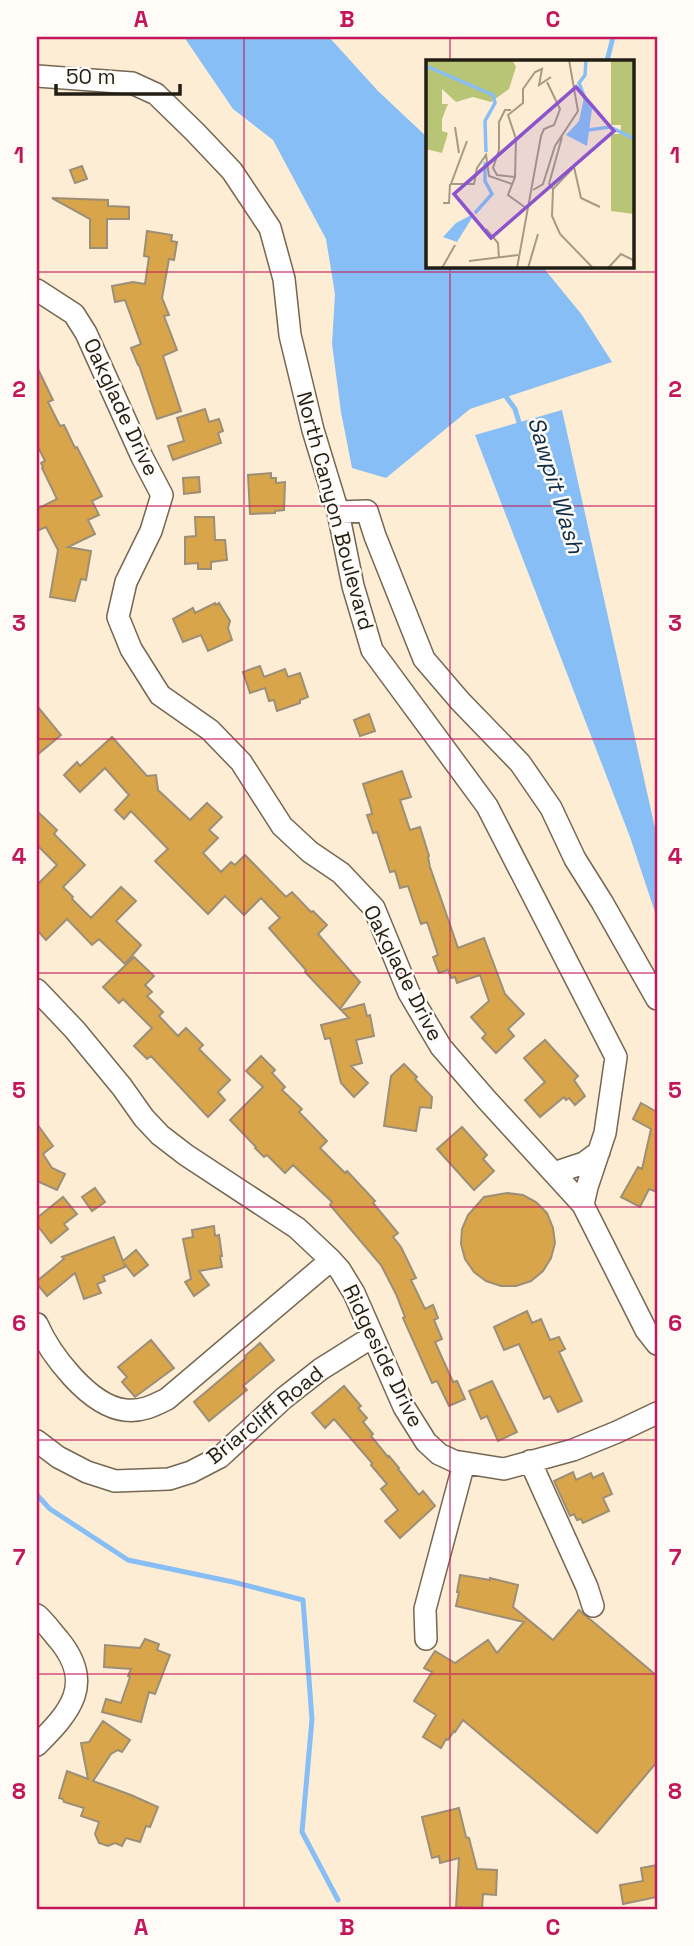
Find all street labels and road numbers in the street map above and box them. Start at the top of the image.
street label: Oakglade Drive [78,334,165,480]
street label: North Canyon Boulevard [291,389,380,633]
street label: Oakglade Drive [358,900,449,1045]
street label: Ridgeside Drive [337,1280,430,1432]
street label: Briarcliff Road [201,1359,329,1470]

